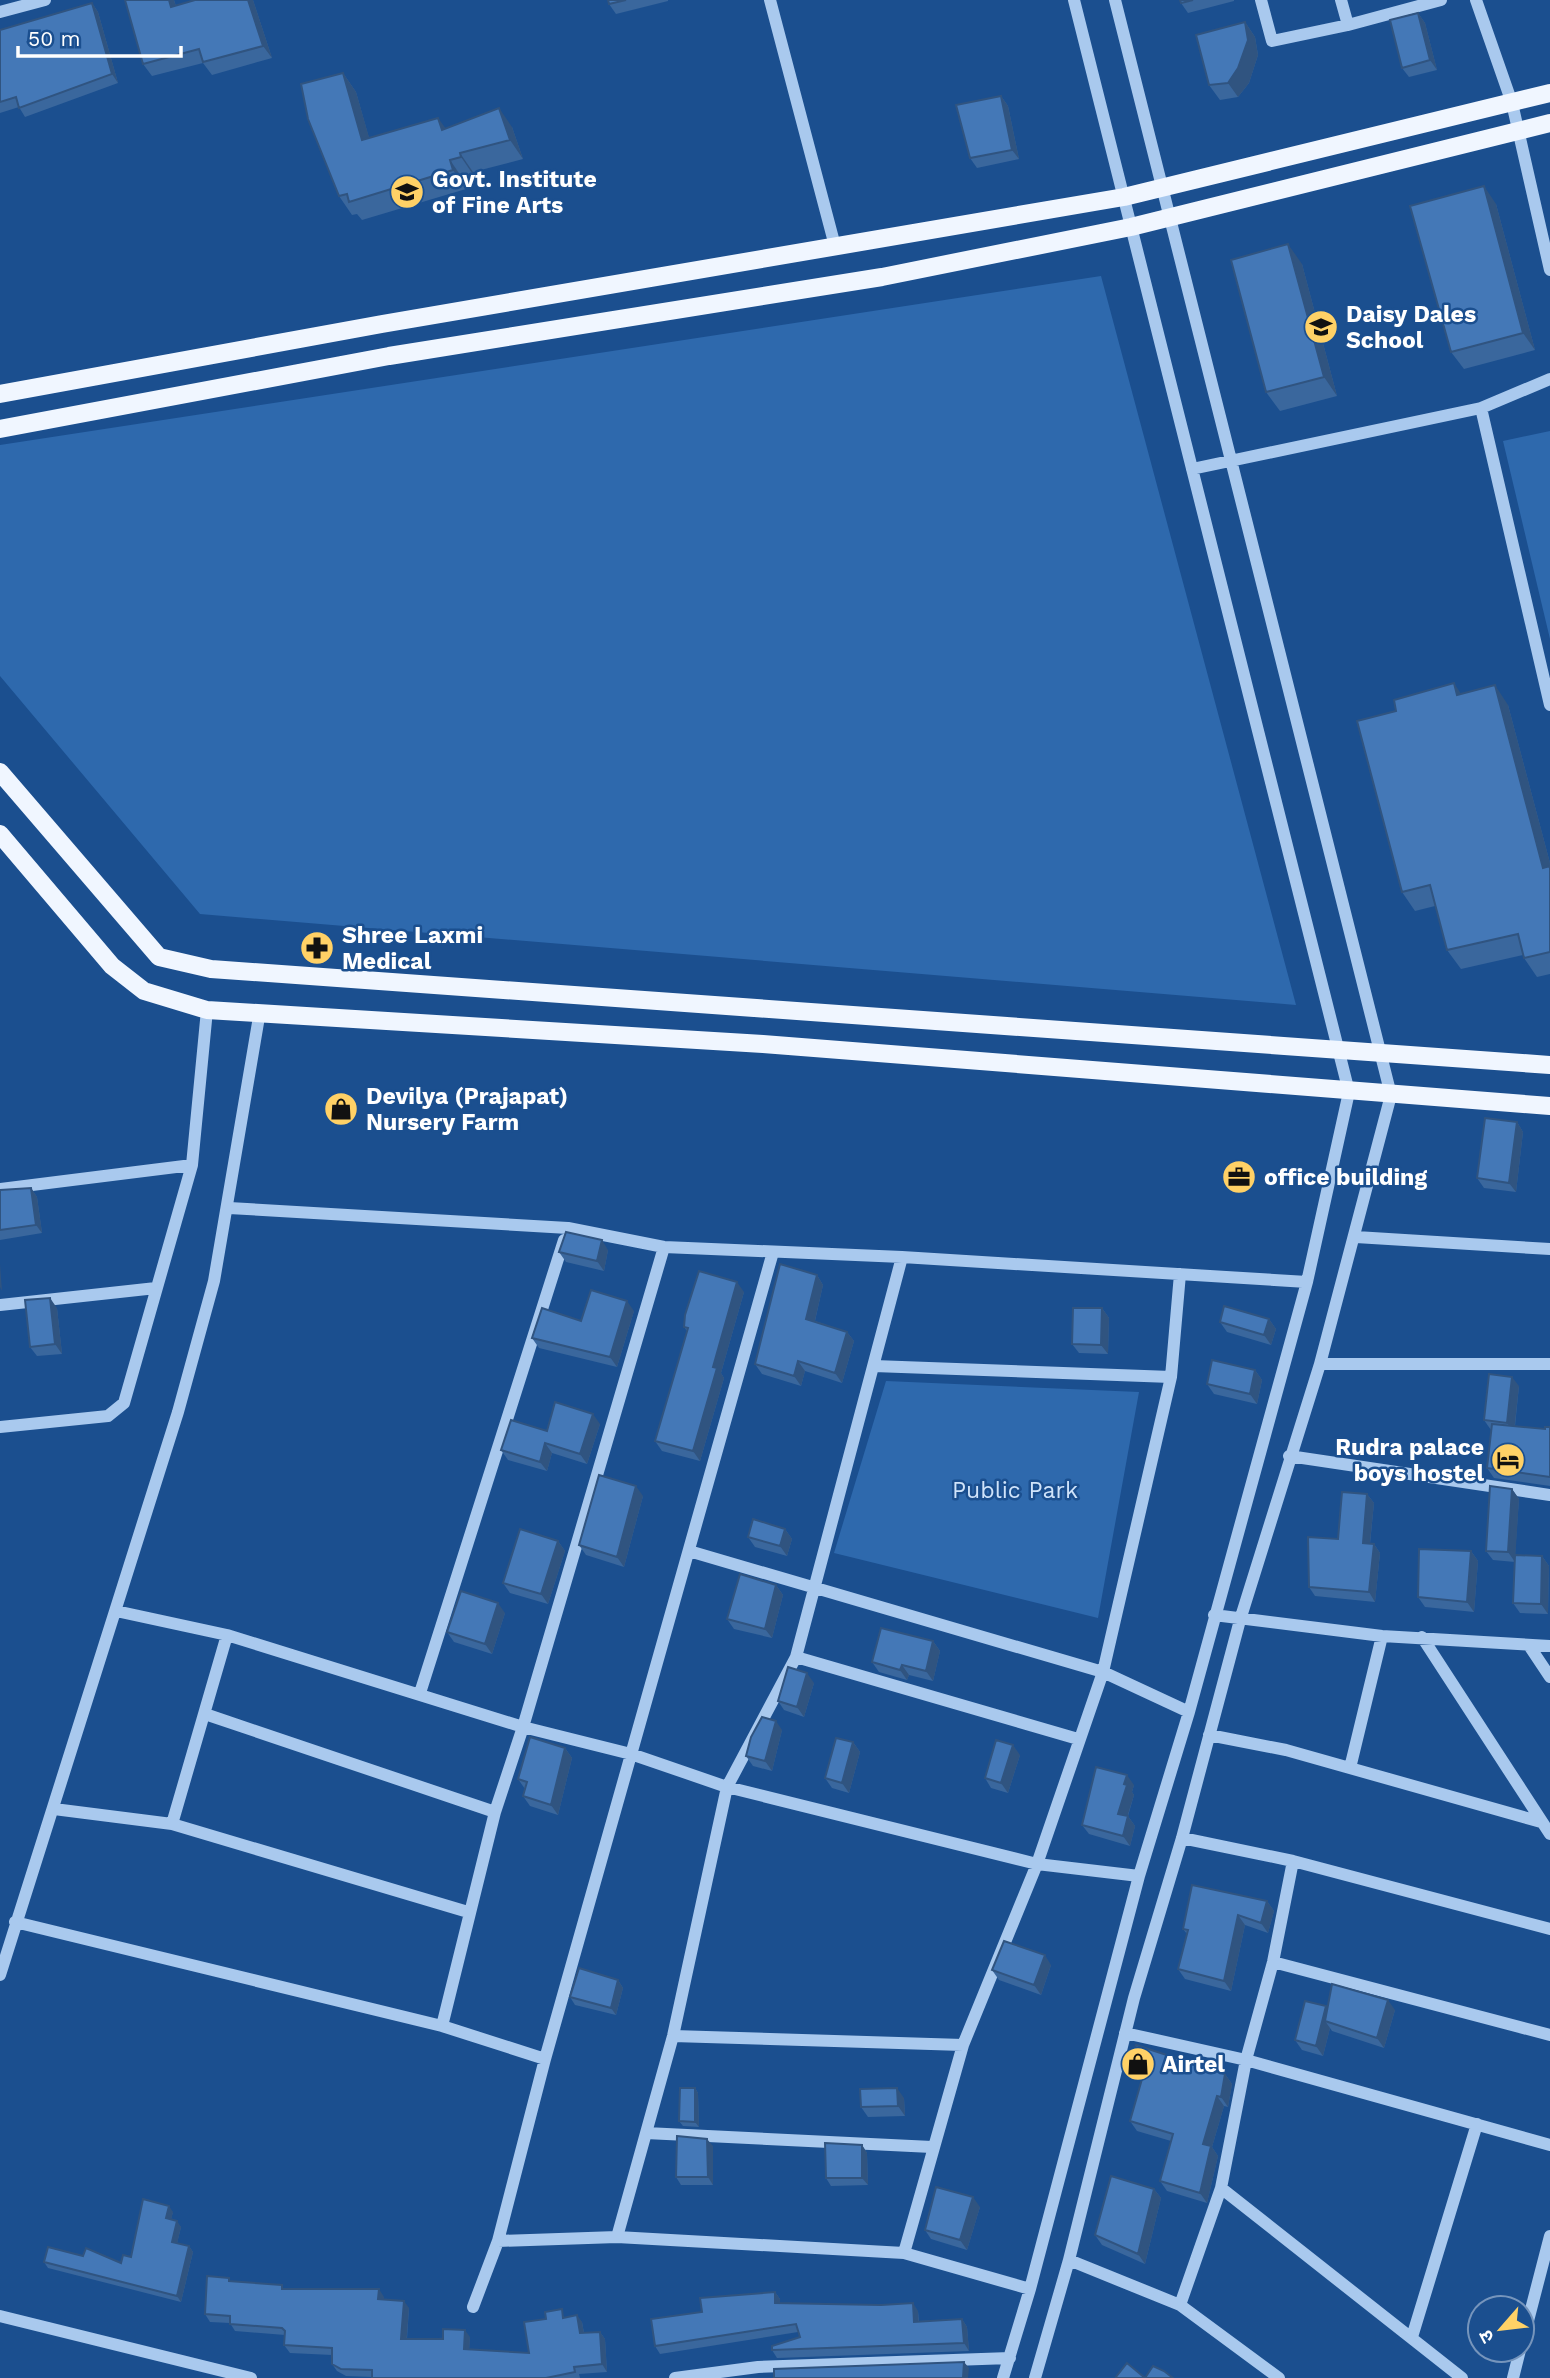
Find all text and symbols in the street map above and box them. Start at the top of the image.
scale bar [18,14,180,58]
text: 50 m [28,26,80,51]
place label: Govt. Institute of Fine Arts [432,166,597,219]
school or university icon: Govt. Institute of Fine Arts [388,173,426,211]
place label: Daisy Dales School [1346,301,1476,354]
school or university icon: Daisy Dales School [1302,308,1340,346]
place label: Shree Laxmi Medical [342,922,483,975]
pharmacy icon: Shree Laxmi Medical [298,929,336,967]
place label: Devilya (Prajapat) Nursery Farm [366,1083,568,1136]
shop icon: Devilya (Prajapat) Nursery Farm [322,1090,360,1128]
office icon: office building [1220,1158,1258,1196]
place label: office building [1264,1164,1427,1191]
place label: Rudra palace boys hostel [1335,1434,1484,1487]
hotel icon: Rudra palace boys hostel [1489,1441,1527,1479]
park label: Public Park [952,1477,1078,1504]
shop icon: Airtel [1119,2045,1157,2083]
place label: Airtel [1162,2051,1225,2078]
north arrow [1466,2294,1536,2364]
text: उ [1473,2326,1499,2347]

